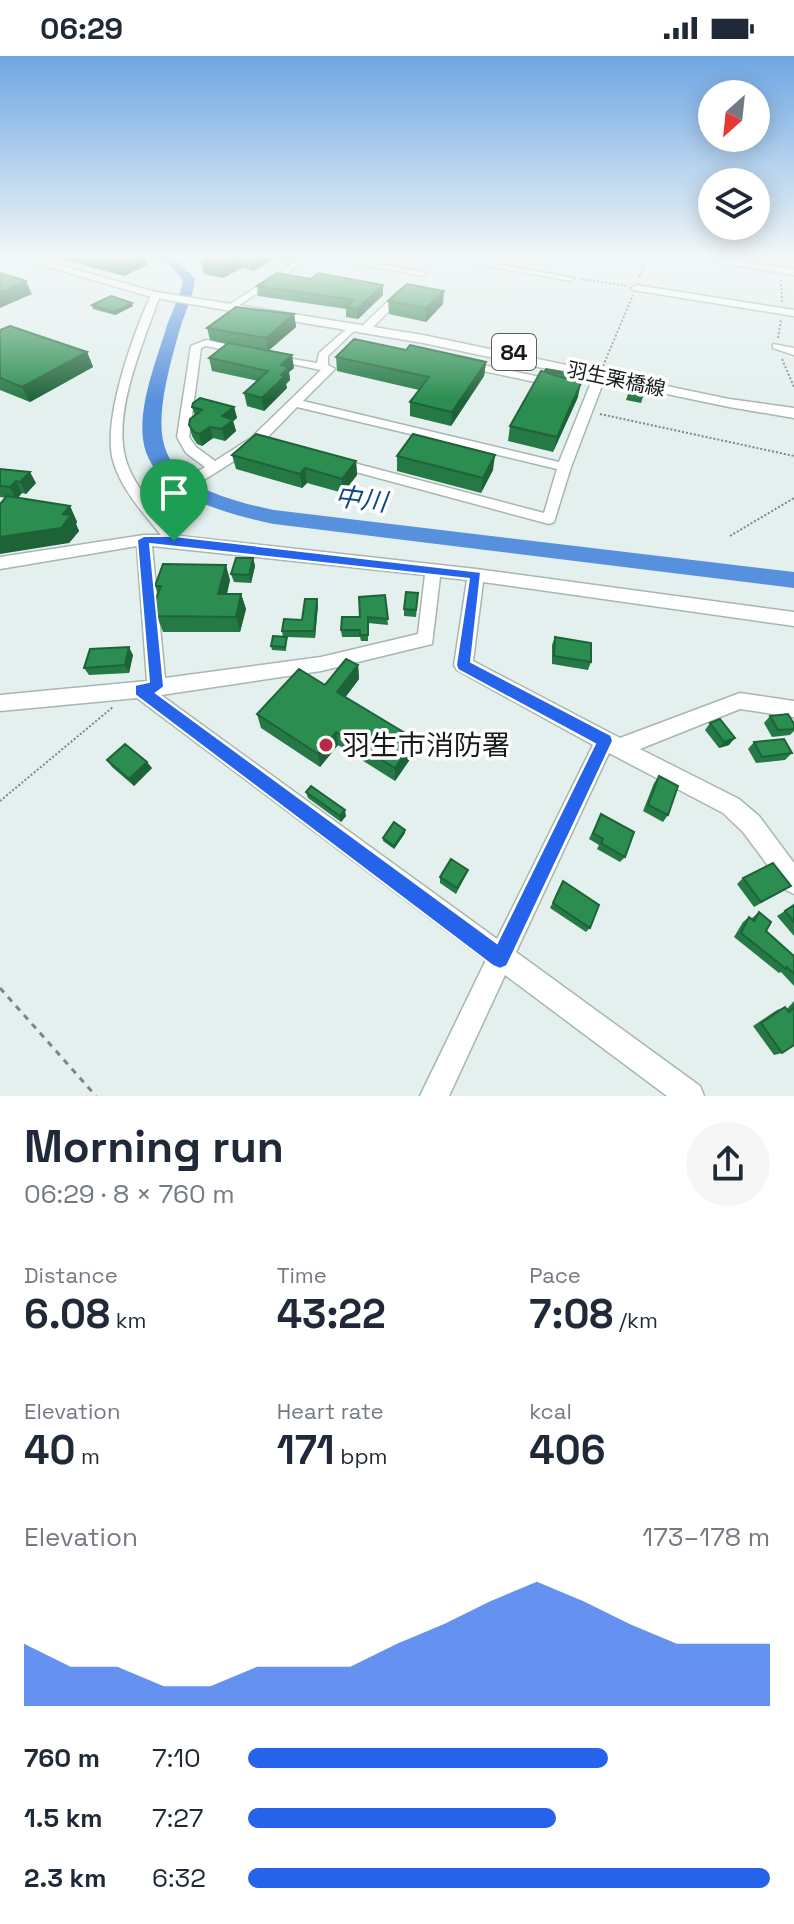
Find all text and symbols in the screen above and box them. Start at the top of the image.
text: 06:29 [40,9,123,48]
north arrow [698,80,770,152]
map controls [698,80,770,240]
button: layers [698,168,770,240]
road number: 84 [492,334,536,370]
street label: 羽生栗橋線 [564,356,668,402]
pin [140,459,208,541]
icon: arrive [152,471,196,515]
water label: 中川 [333,479,392,519]
place label: 羽生市消防署 [342,727,510,763]
marker: 羽生市消防署 [317,736,335,754]
text: Morning run [24,1119,284,1175]
button: share [686,1122,770,1206]
text: 06:29 · 8 × 760 m [24,1177,235,1211]
text: Distance [24,1261,118,1289]
text: Time [277,1261,327,1289]
text: Pace [529,1261,581,1289]
text: 6.08 [24,1289,110,1340]
text: 43:22 [277,1289,386,1340]
text: 7:08 [529,1289,613,1340]
text: km [110,1306,146,1334]
text: /km [613,1306,658,1334]
text: Elevation [24,1397,120,1425]
text: Heart rate [277,1397,383,1425]
text: kcal [529,1397,572,1425]
text: 40 [24,1425,75,1476]
text: 171 [277,1425,335,1476]
text: 406 [529,1425,605,1476]
text: m [75,1442,100,1470]
text: bpm [335,1442,388,1470]
text: Elevation [24,1520,138,1554]
text: 173–178 m [642,1520,770,1554]
text: 760 m [24,1741,100,1775]
text: 7:10 [152,1741,201,1775]
text: 1.5 km [24,1801,103,1835]
text: 7:27 [152,1801,203,1835]
text: 2.3 km [24,1861,106,1895]
text: 6:32 [152,1861,206,1895]

